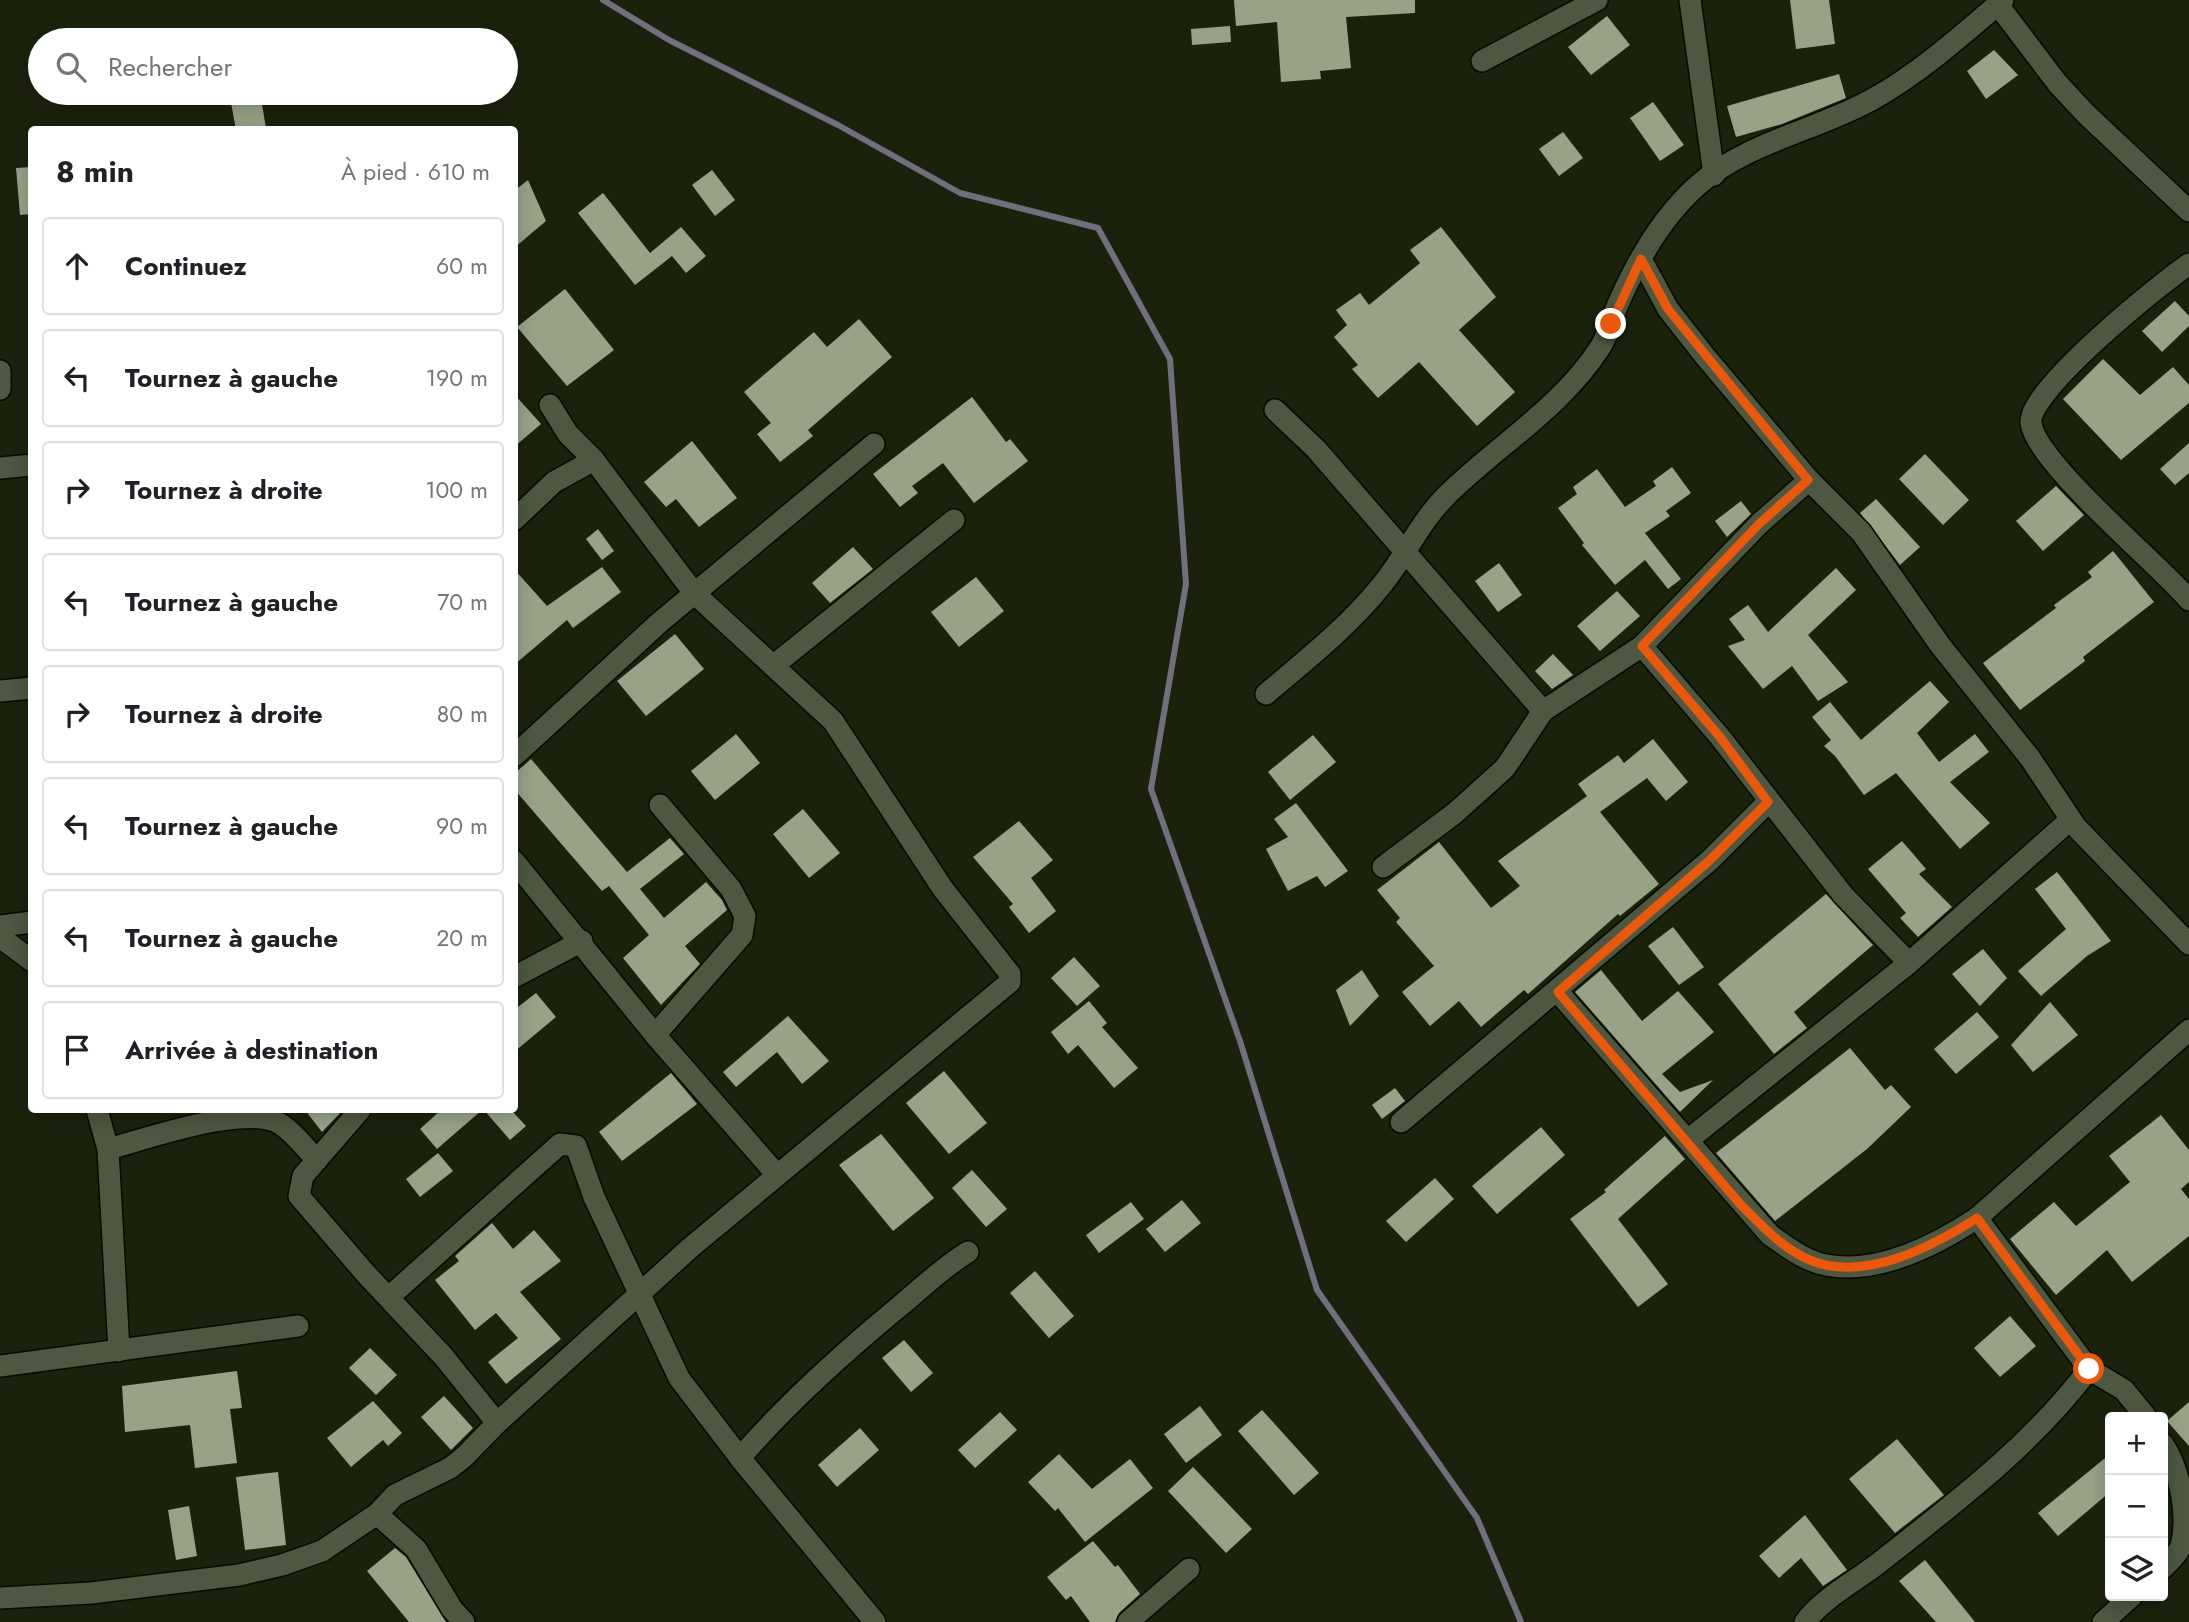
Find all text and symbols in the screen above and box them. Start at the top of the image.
search box [28,28,518,105]
icon: search [52,48,90,86]
text: Rechercher [108,48,232,86]
text: 8 min [56,150,134,193]
text: À pied · 610 m [341,155,490,189]
icon: ahead [58,247,96,285]
text: Continuez [125,247,247,285]
text: 60 m [436,249,488,283]
route end [1595,308,1626,339]
icon: left [58,359,96,397]
text: Tournez à gauche [125,359,338,397]
text: 190 m [426,361,488,395]
icon: right [58,471,96,509]
text: Tournez à droite [125,471,323,509]
text: 100 m [425,473,488,507]
icon: left [58,583,96,621]
text: Tournez à gauche [125,583,338,621]
text: 70 m [437,585,488,619]
icon: right [58,695,96,733]
text: Tournez à droite [125,695,323,733]
text: 80 m [437,697,488,731]
icon: left [58,807,96,845]
text: Tournez à gauche [125,807,338,845]
text: 90 m [436,809,488,843]
icon: left [58,919,96,957]
text: Tournez à gauche [125,919,338,957]
text: 20 m [436,921,488,955]
icon: arrive [58,1031,96,1069]
text: Arrivée à destination [125,1031,378,1069]
route start [2073,1353,2104,1384]
map controls [2105,1412,2168,1601]
button: + [2105,1412,2168,1475]
button: − [2105,1475,2168,1538]
button: layers [2105,1538,2168,1601]

